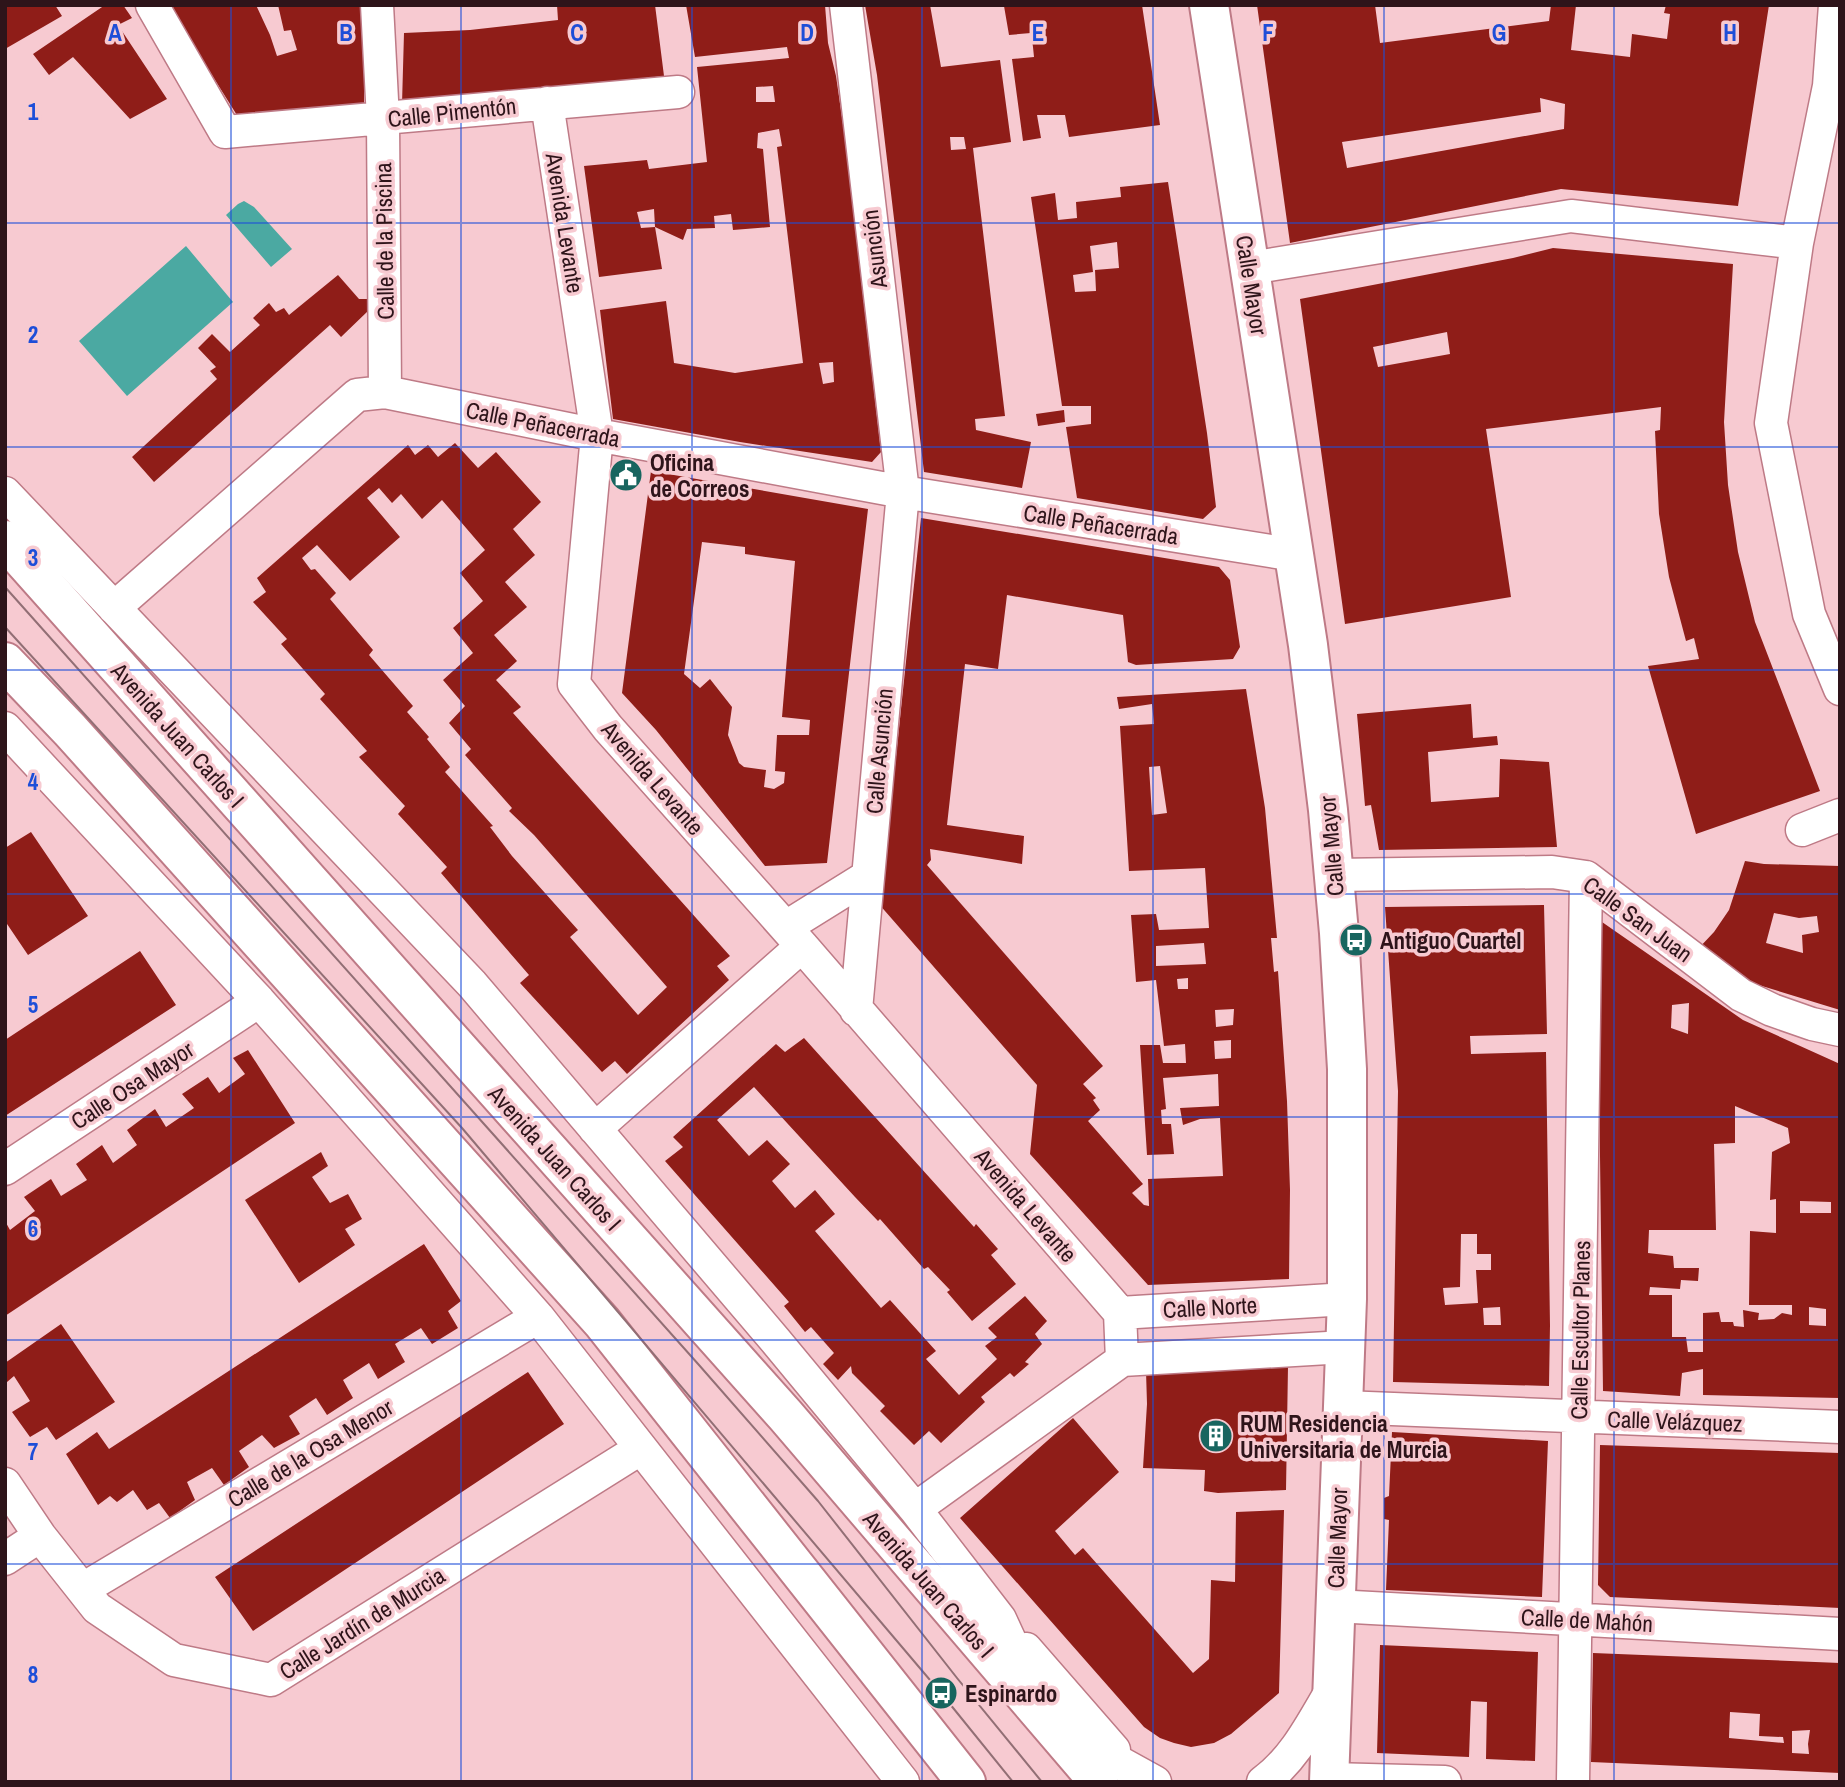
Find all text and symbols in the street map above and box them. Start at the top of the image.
text: A [108,17,122,48]
text: B [339,17,353,48]
text: C [570,17,584,48]
text: D [800,17,814,48]
text: E [1032,17,1044,48]
text: F [1262,17,1274,48]
text: G [1492,17,1506,48]
text: H [1723,17,1737,48]
street label: Calle Pimentón [386,90,518,134]
text: 1 [28,96,39,127]
street label: Avenida Levante [538,150,591,295]
street label: Calle de la Piscina [367,162,401,320]
street label: Asunción [854,208,894,291]
street label: Calle Mayor [1229,233,1275,338]
text: 2 [28,319,38,350]
street label: Calle Peñacerrada [463,394,623,454]
place label: Oficina de Correos [650,447,750,504]
public building icon: Oficina de Correos [607,456,645,494]
street label: Calle Peñacerrada [1021,496,1181,552]
text: 3 [28,542,38,573]
street label: Avenida Juan Carlos I [104,655,251,814]
street label: Calle Asunción [858,687,900,815]
street label: Avenida Levante [594,714,711,841]
text: 4 [28,766,39,797]
street label: Calle Mayor [1311,794,1351,897]
street label: Calle San Juan [1577,869,1699,969]
bus stop icon: Antiguo Cuartel [1337,921,1375,959]
place label: Antiguo Cuartel [1380,925,1521,956]
text: 5 [28,989,38,1020]
street label: Calle Osa Mayor [65,1033,200,1136]
street label: Avenida Juan Carlos I [481,1078,628,1237]
street label: Avenida Levante [967,1141,1084,1268]
text: 6 [28,1213,38,1244]
street label: Calle Escultor Planes [1563,1240,1597,1420]
street label: Calle Norte [1162,1289,1258,1325]
street label: Calle de la Osa Menor [222,1391,399,1515]
street label: Calle Velázquez [1607,1403,1743,1439]
place label: RUM Residencia Universitaria de Murcia [1240,1408,1448,1465]
building icon: RUM Residencia Universitaria de Murcia [1197,1417,1235,1455]
text: 7 [28,1436,38,1467]
street label: Calle Mayor [1320,1486,1354,1589]
street label: Avenida Juan Carlos I [856,1503,1001,1664]
street label: Calle Jardín de Murcia [273,1559,451,1686]
street label: Calle de Mahón [1520,1601,1654,1639]
text: 8 [28,1659,38,1690]
bus stop icon: Espinardo [922,1674,960,1712]
place label: Espinardo [965,1678,1057,1709]

